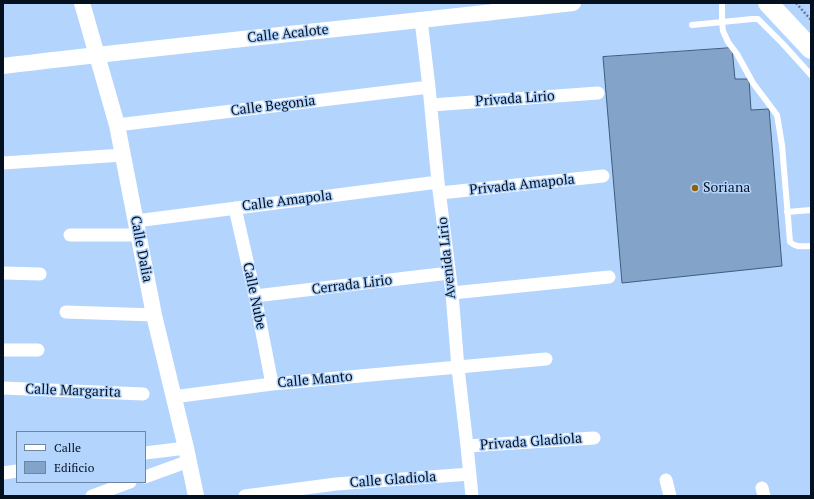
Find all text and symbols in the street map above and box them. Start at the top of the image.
street label: Calle Acalote [247,21,329,47]
street label: Privada Lirio [475,88,555,110]
street label: Calle Begonia [230,92,316,120]
street label: Privada Amapola [468,171,576,199]
place label: Soriana [703,180,750,196]
marker: Soriana [690,183,700,193]
street label: Calle Amapola [241,187,333,215]
street label: Calle Dalia [126,214,156,284]
street label: Avenida Lirio [434,216,460,300]
street label: Calle Nube [239,261,269,331]
street label: Cerrada Lirio [311,272,393,298]
street label: Calle Manto [277,368,353,392]
street label: Calle Margarita [25,381,121,401]
street label: Privada Gladiola [479,430,583,454]
legend [16,431,146,483]
text: Calle [54,440,81,455]
text: Edificio [54,460,94,475]
street label: Calle Gladiola [349,469,437,491]

